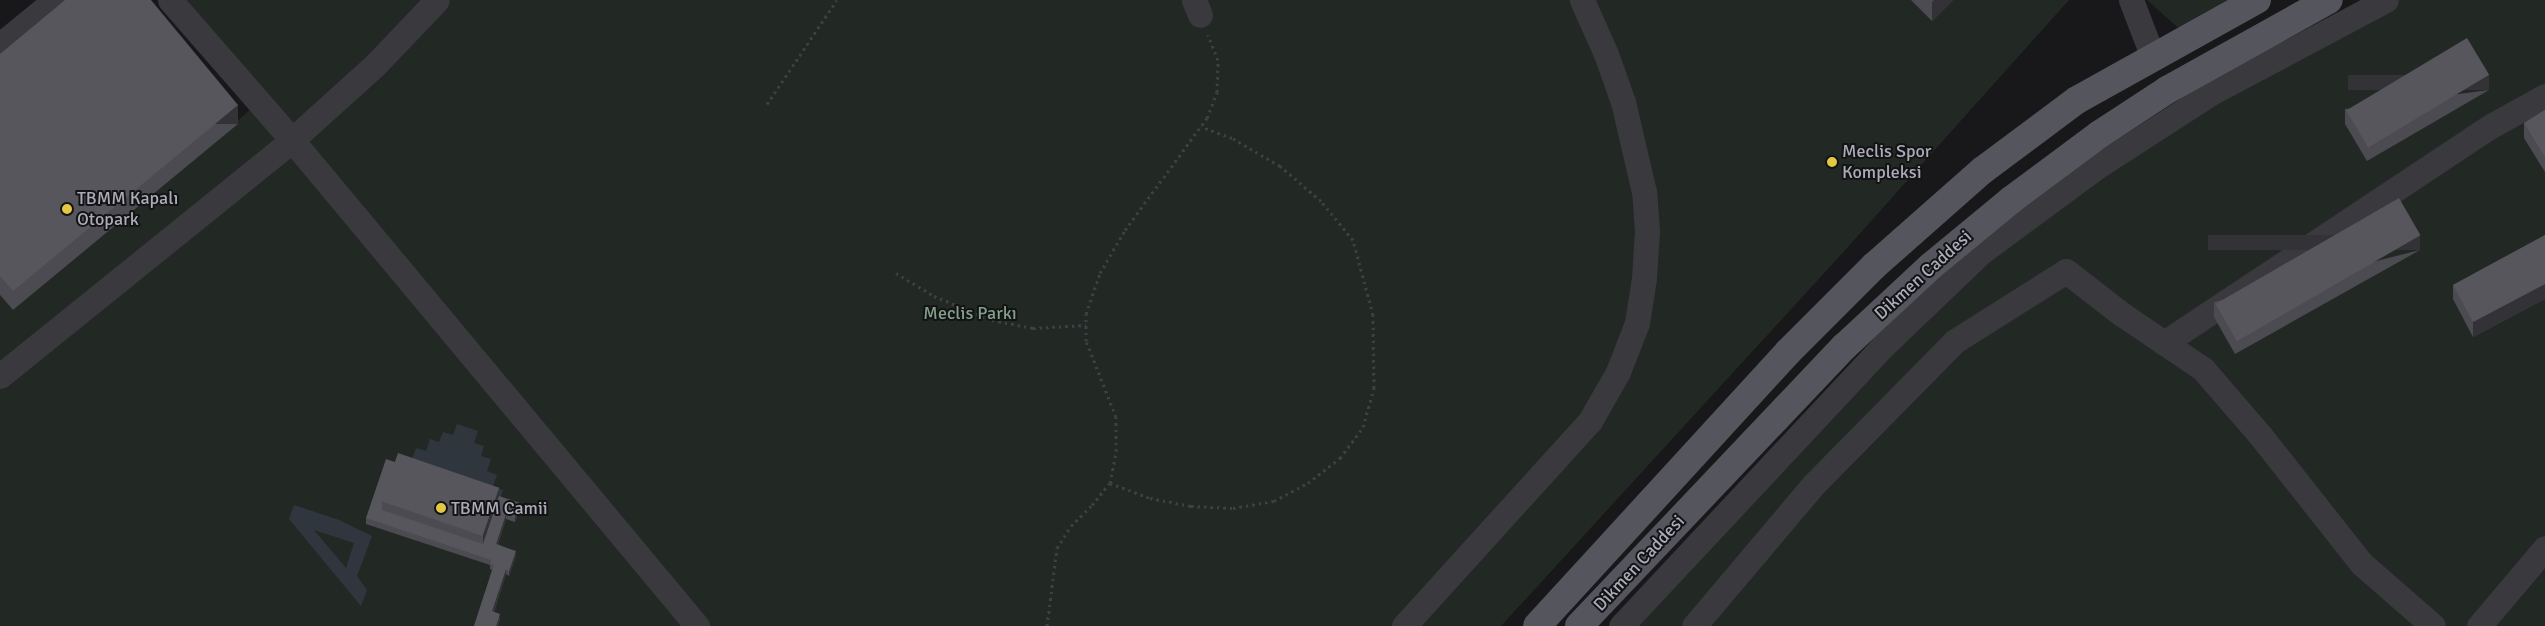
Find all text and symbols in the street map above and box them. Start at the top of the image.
place label: Meclis Spor Kompleksi [1842,141,1931,183]
marker: Meclis Spor Kompleksi [1826,156,1838,168]
place label: TBMM Kapalı Otopark [77,188,178,230]
marker: TBMM Kapalı Otopark [61,203,73,215]
street label: Dikmen Caddesi [1870,226,1976,324]
park label: Meclis Parkı [923,302,1017,324]
place label: TBMM Camii [451,497,548,519]
marker: TBMM Camii [435,502,447,514]
street label: Dikmen Caddesi [1589,511,1689,615]

